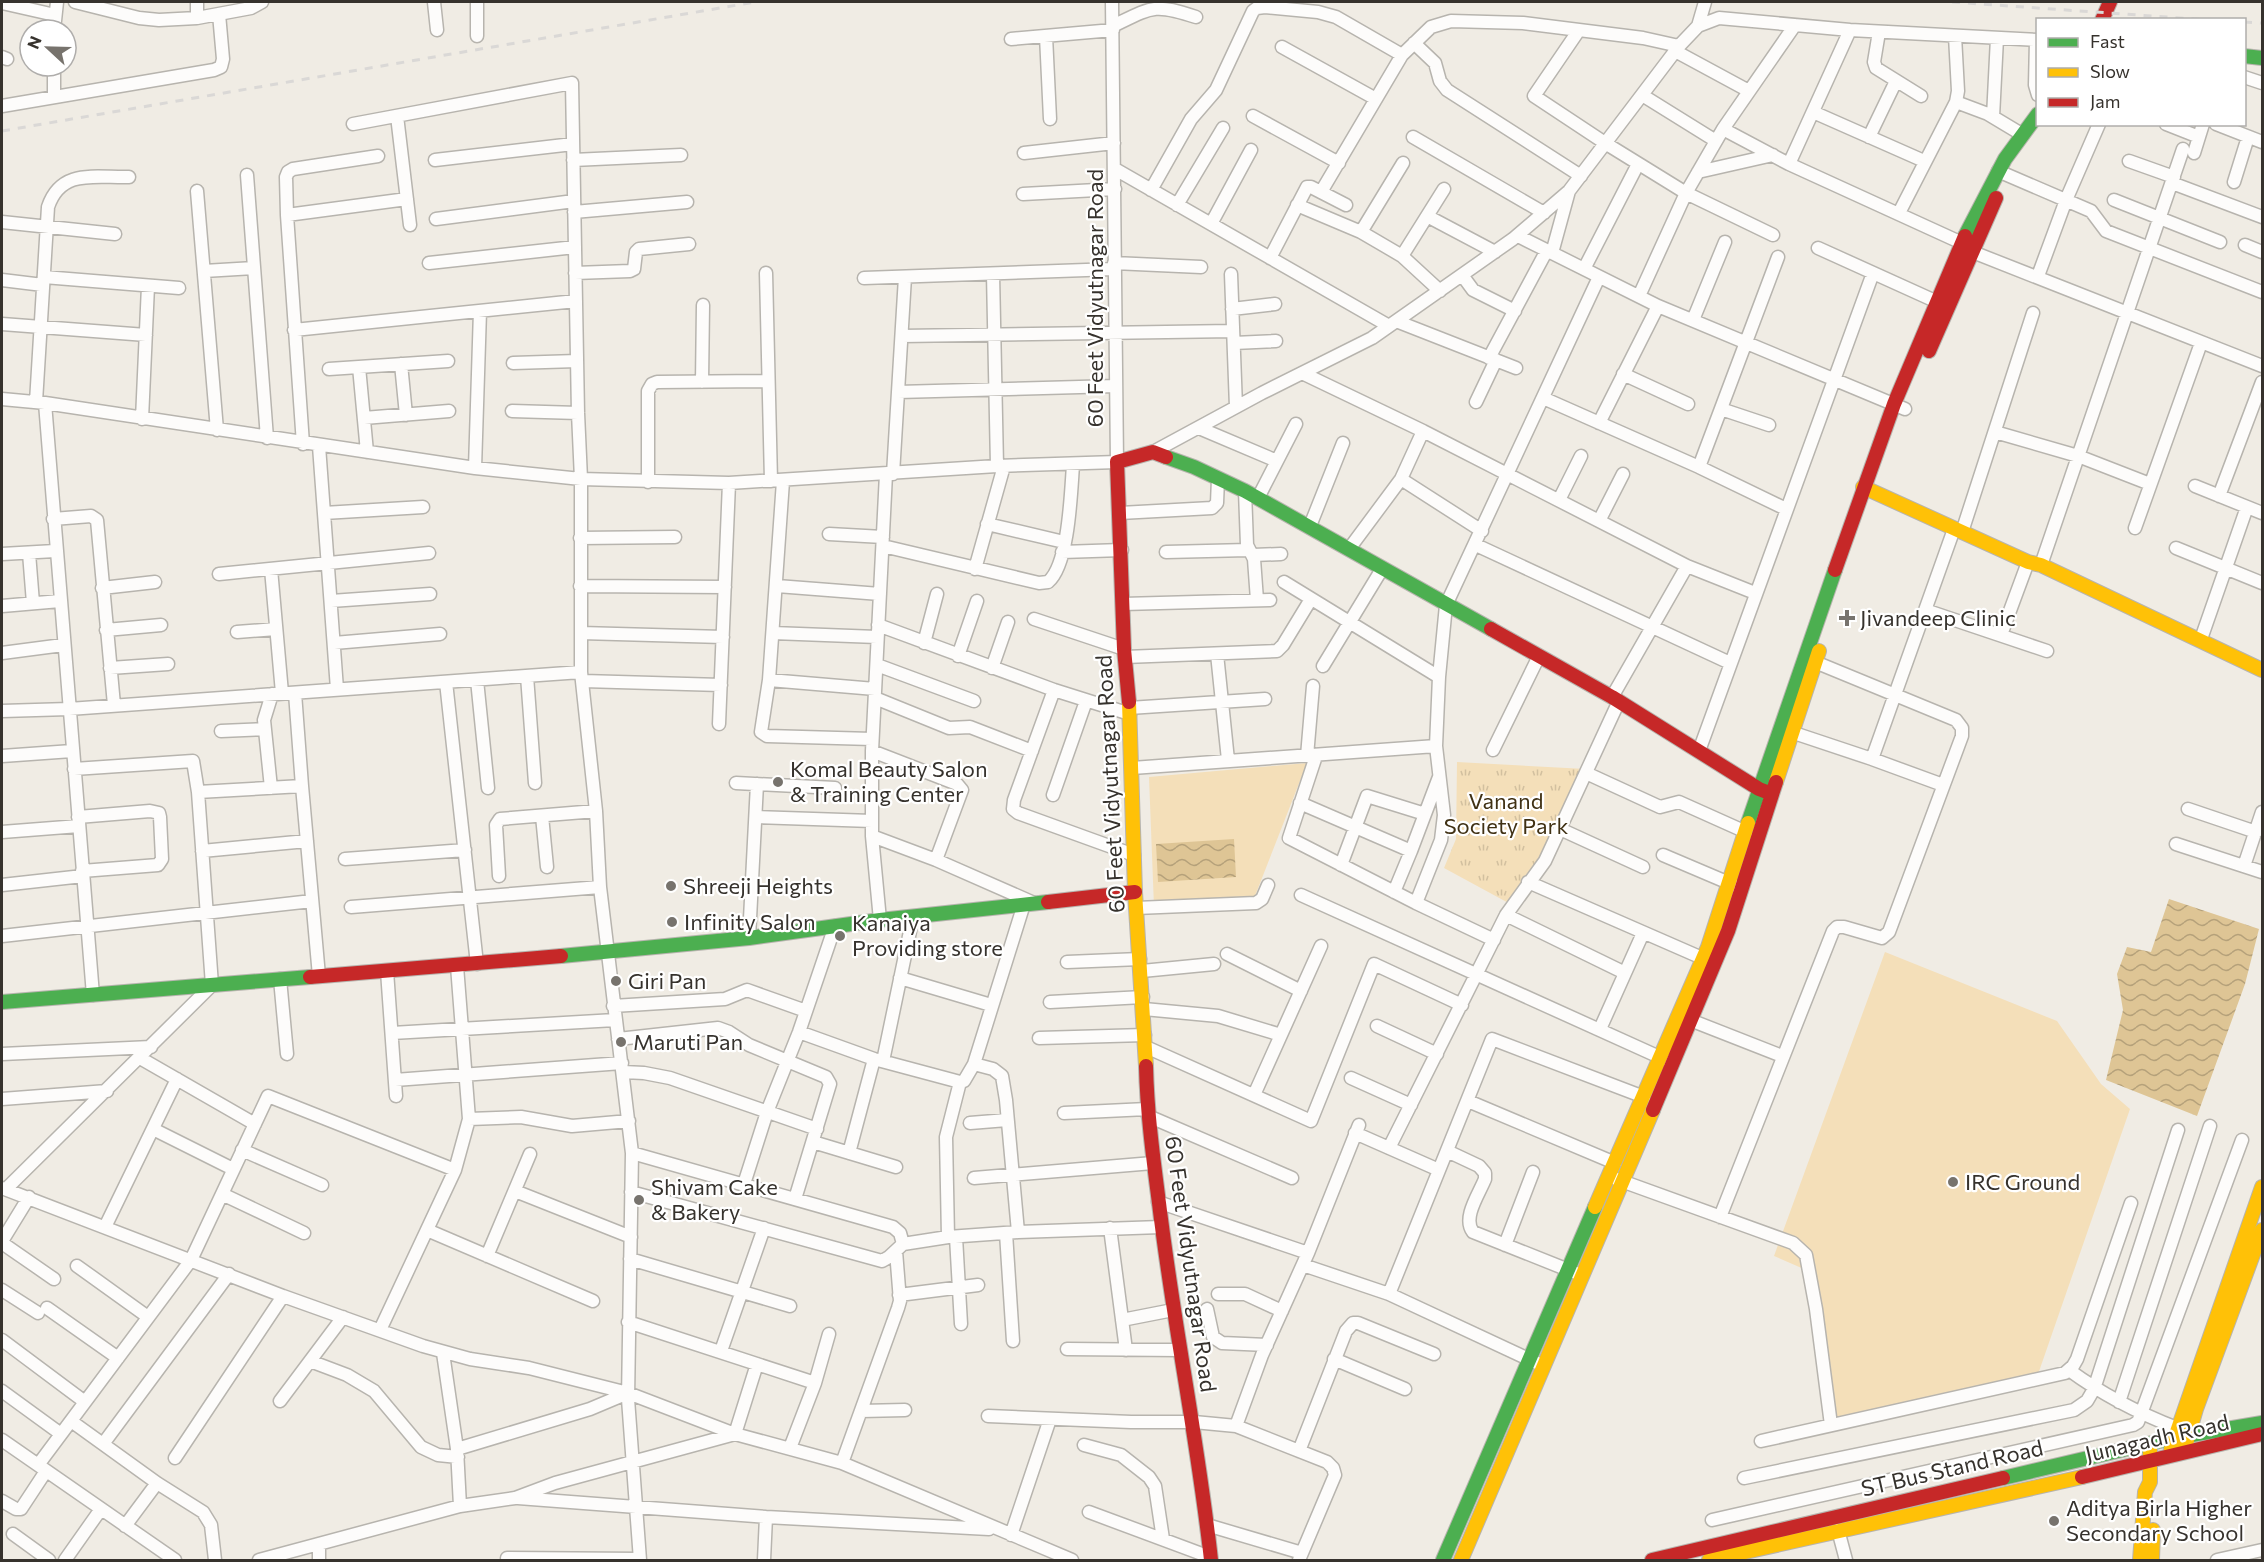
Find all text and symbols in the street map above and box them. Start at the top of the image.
north arrow [18,18,78,78]
legend [2036,18,2246,126]
text: Fast [2090,30,2125,52]
text: N [23,33,45,51]
text: Slow [2090,60,2130,82]
text: Jam [2090,90,2120,112]
street label: 60 Feet Vidyutnagar Road [1081,169,1108,427]
place label: Jivandeep Clinic [1860,604,2016,631]
marker: Jivandeep Clinic [1838,609,1856,627]
street label: 60 Feet Vidyutnagar Road [1089,654,1130,914]
place label: Komal Beauty Salon & Training Center [790,755,988,807]
marker: Komal Beauty Salon & Training Center [771,775,785,789]
park label: Vanand Society Park [1444,787,1568,839]
place label: Shreeji Heights [683,872,833,899]
marker: Shreeji Heights [664,879,678,893]
place label: Infinity Salon [684,908,816,935]
place label: Kanaiya Providing store [852,909,1003,961]
marker: Infinity Salon [665,915,679,929]
marker: Kanaiya Providing store [833,929,847,943]
place label: Giri Pan [628,967,706,994]
marker: Giri Pan [609,974,623,988]
place label: Maruti Pan [633,1028,743,1055]
marker: Maruti Pan [614,1035,628,1049]
street label: 60 Feet Vidyutnagar Road [1160,1134,1223,1394]
place label: IRC Ground [1965,1168,2080,1195]
place label: Shivam Cake & Bakery [651,1173,778,1225]
marker: IRC Ground [1946,1175,1960,1189]
marker: Shivam Cake & Bakery [632,1193,646,1207]
street label: Junagadh Road [2082,1408,2232,1467]
street label: ST Bus Stand Road [1858,1433,2045,1502]
place label: Aditya Birla Higher Secondary School [2066,1494,2252,1546]
marker: Aditya Birla Higher Secondary School [2047,1514,2061,1528]

